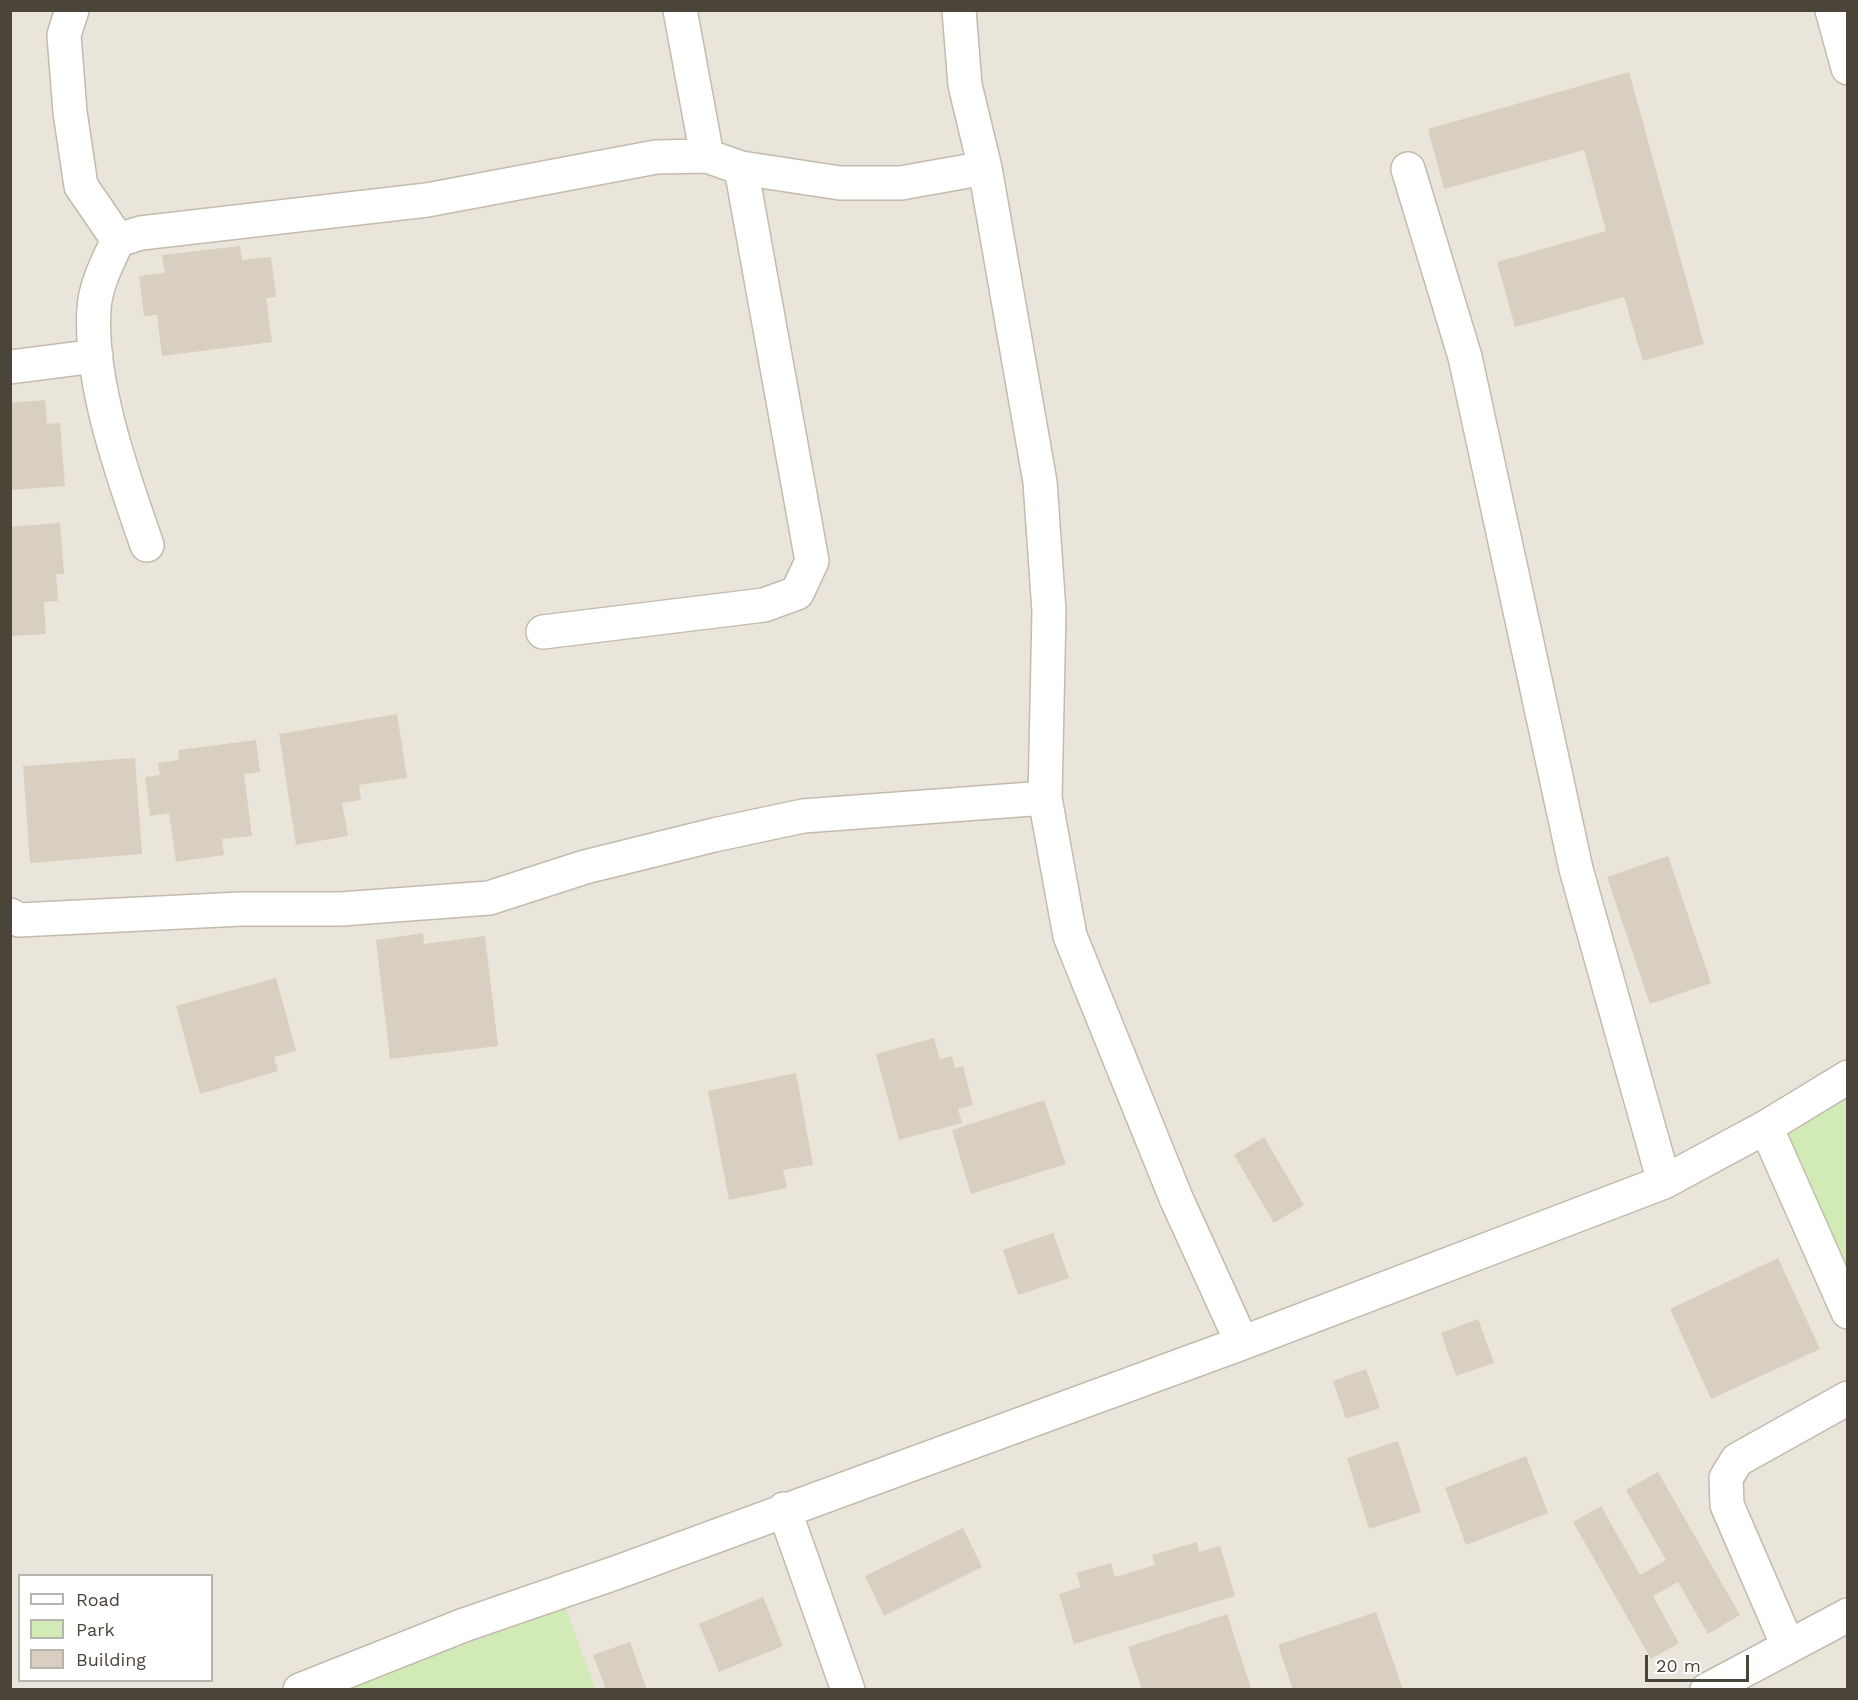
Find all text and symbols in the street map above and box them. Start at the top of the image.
legend [18,1574,213,1682]
text: Road [76,1589,120,1610]
text: Park [76,1619,115,1640]
scale bar [1648,1643,1752,1681]
text: Building [76,1649,146,1670]
text: 20 m [1656,1655,1701,1676]

